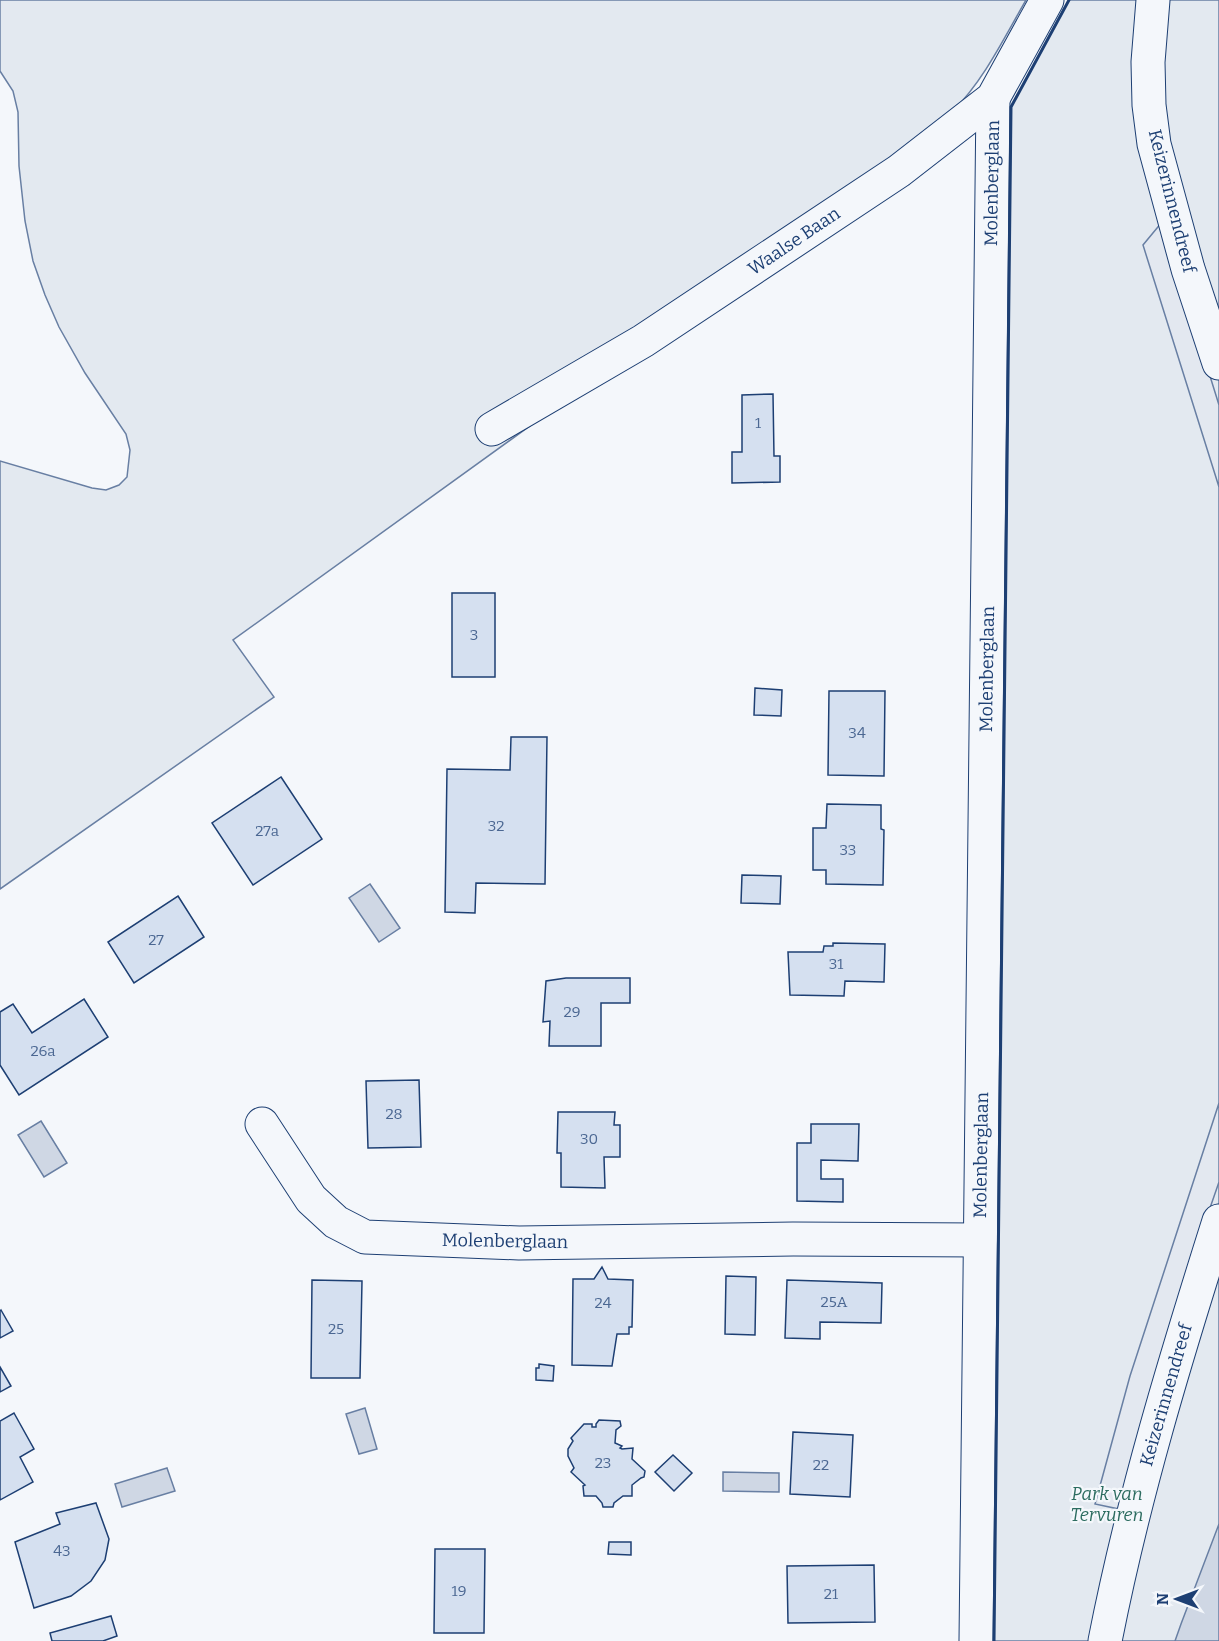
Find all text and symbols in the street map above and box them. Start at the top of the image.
street label: Molenberglaan [980,119,1004,246]
street label: Keizerinnendreef [1144,127,1201,277]
street label: Waalse Baan [744,202,845,280]
house number: 1 [755,414,761,432]
street label: Molenberglaan [975,605,999,732]
house number: 3 [470,626,478,644]
house number: 34 [848,724,866,742]
house number: 32 [488,817,504,835]
house number: 27a [255,822,279,840]
house number: 33 [840,841,856,859]
house number: 27 [148,931,164,949]
house number: 31 [829,955,843,973]
house number: 29 [564,1003,580,1021]
house number: 26a [30,1042,56,1060]
street label: Molenberglaan [969,1091,993,1218]
house number: 28 [385,1105,403,1123]
house number: 30 [580,1130,598,1148]
street label: Molenberglaan [442,1229,569,1253]
house number: 25A [821,1293,848,1311]
house number: 24 [595,1294,612,1312]
house number: 25 [328,1320,344,1338]
street label: Keizerinnendreef [1135,1320,1197,1469]
house number: 23 [595,1454,611,1472]
house number: 22 [813,1456,829,1474]
park label: Park van Tervuren [1070,1483,1144,1526]
house number: 43 [53,1542,71,1560]
north arrow [1147,1569,1207,1629]
house number: 19 [452,1582,466,1600]
house number: 21 [824,1585,838,1603]
text: N [1153,1593,1172,1605]

